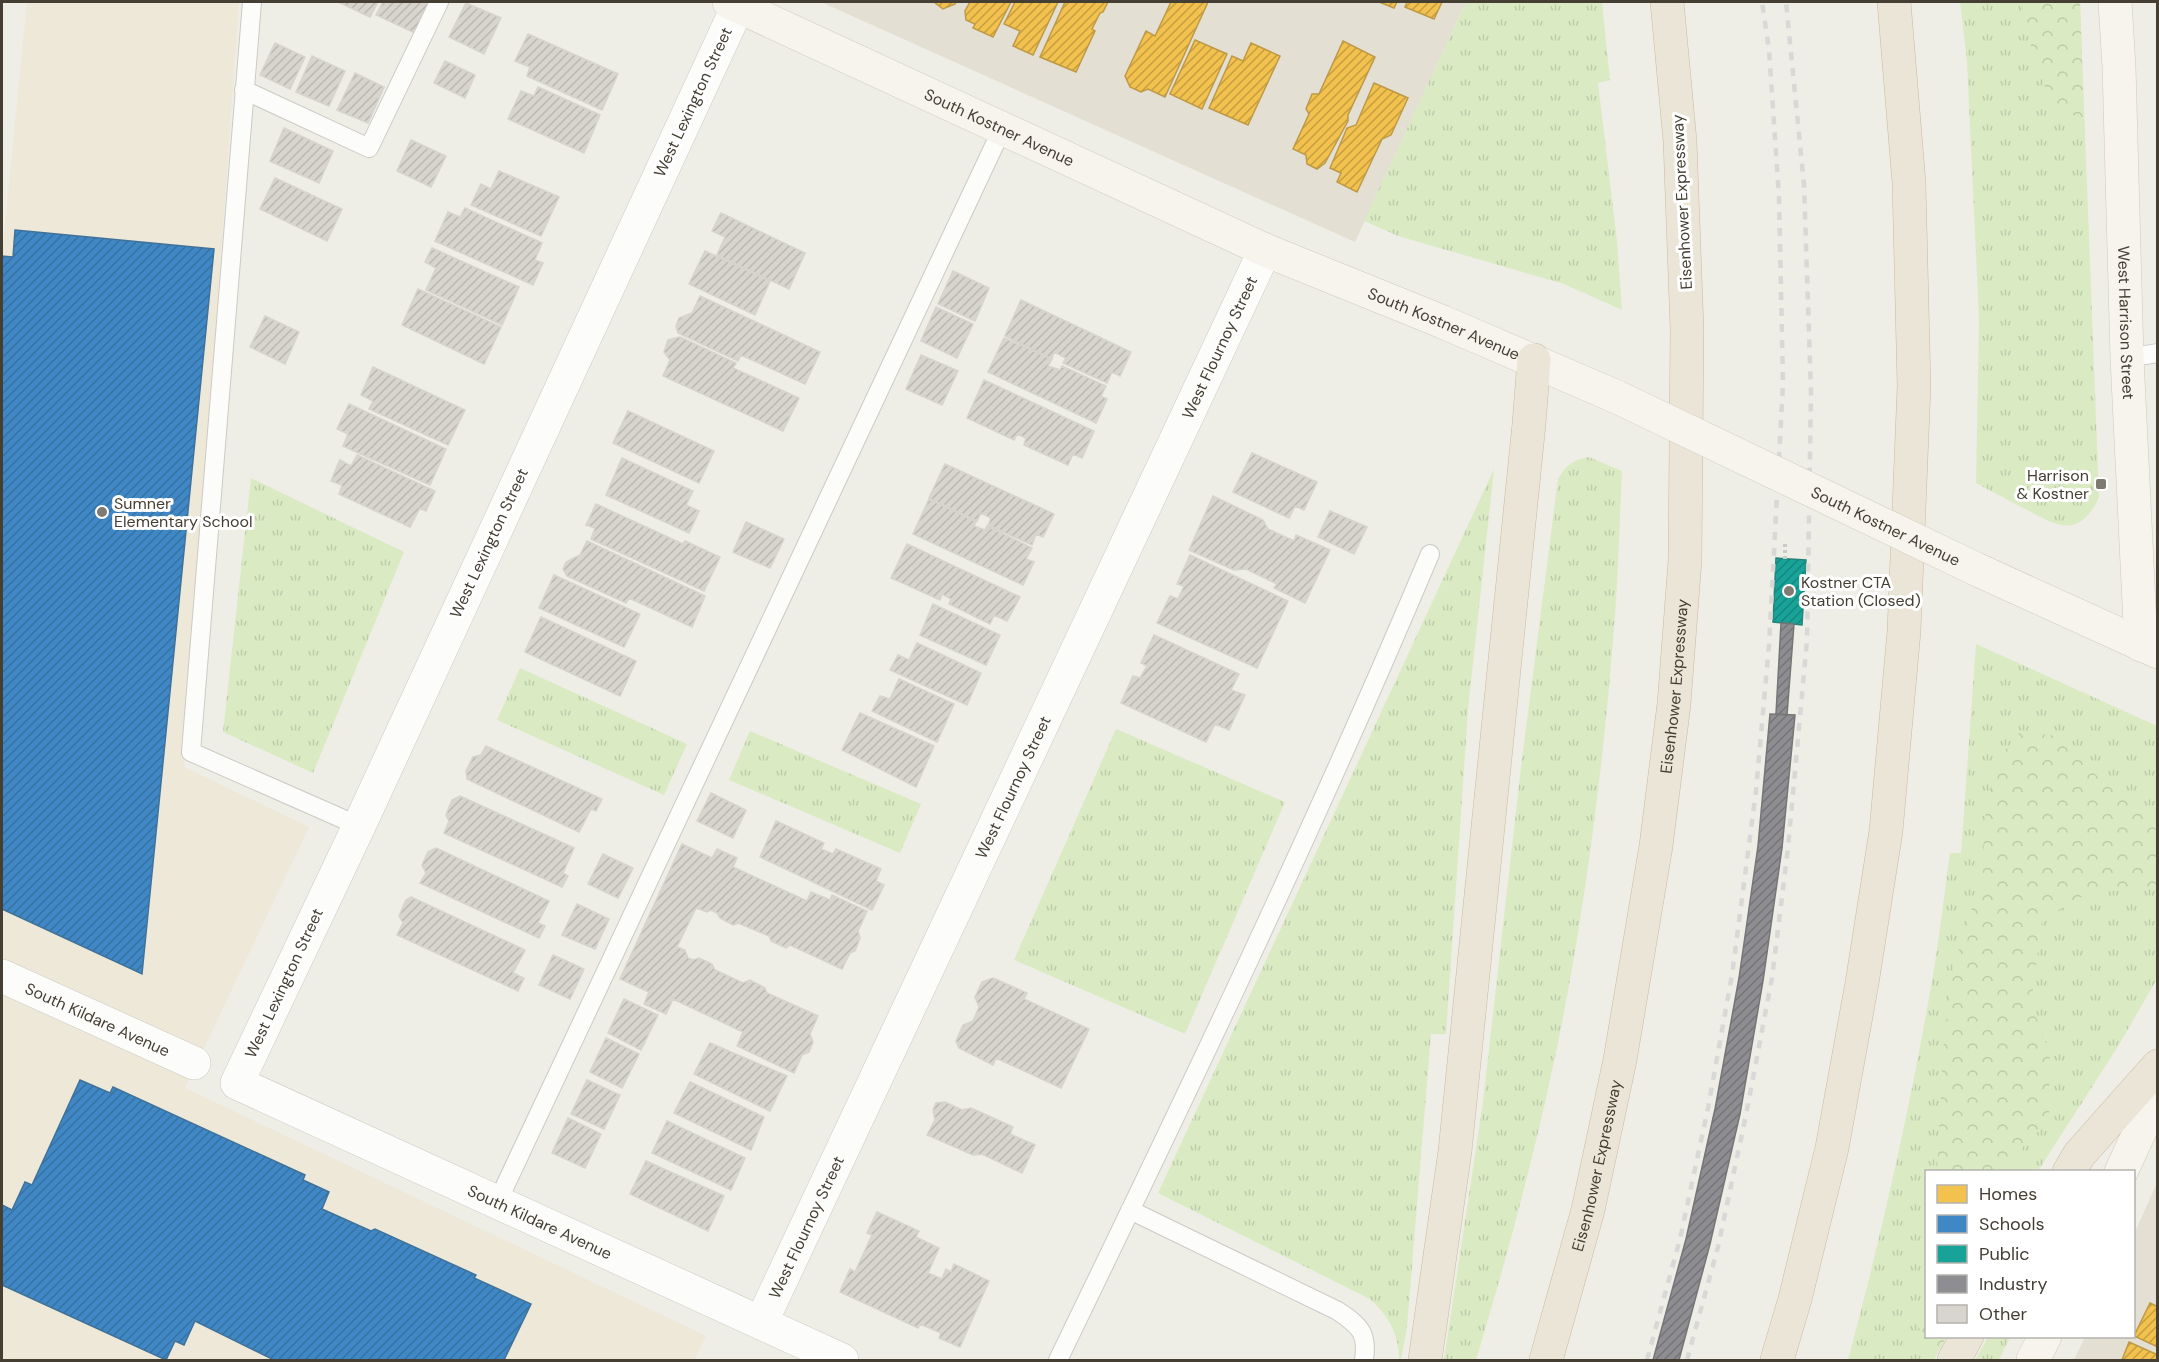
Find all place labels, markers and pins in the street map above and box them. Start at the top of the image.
place label: Harrison & Kostner [2017,465,2089,504]
marker: Harrison & Kostner [2094,477,2108,491]
place label: Sumner Elementary School [114,493,252,532]
marker: Sumner Elementary School [95,505,109,519]
place label: Kostner CTA Station (Closed) [1801,572,1921,611]
marker: Kostner CTA Station (Closed) [1782,584,1796,598]

